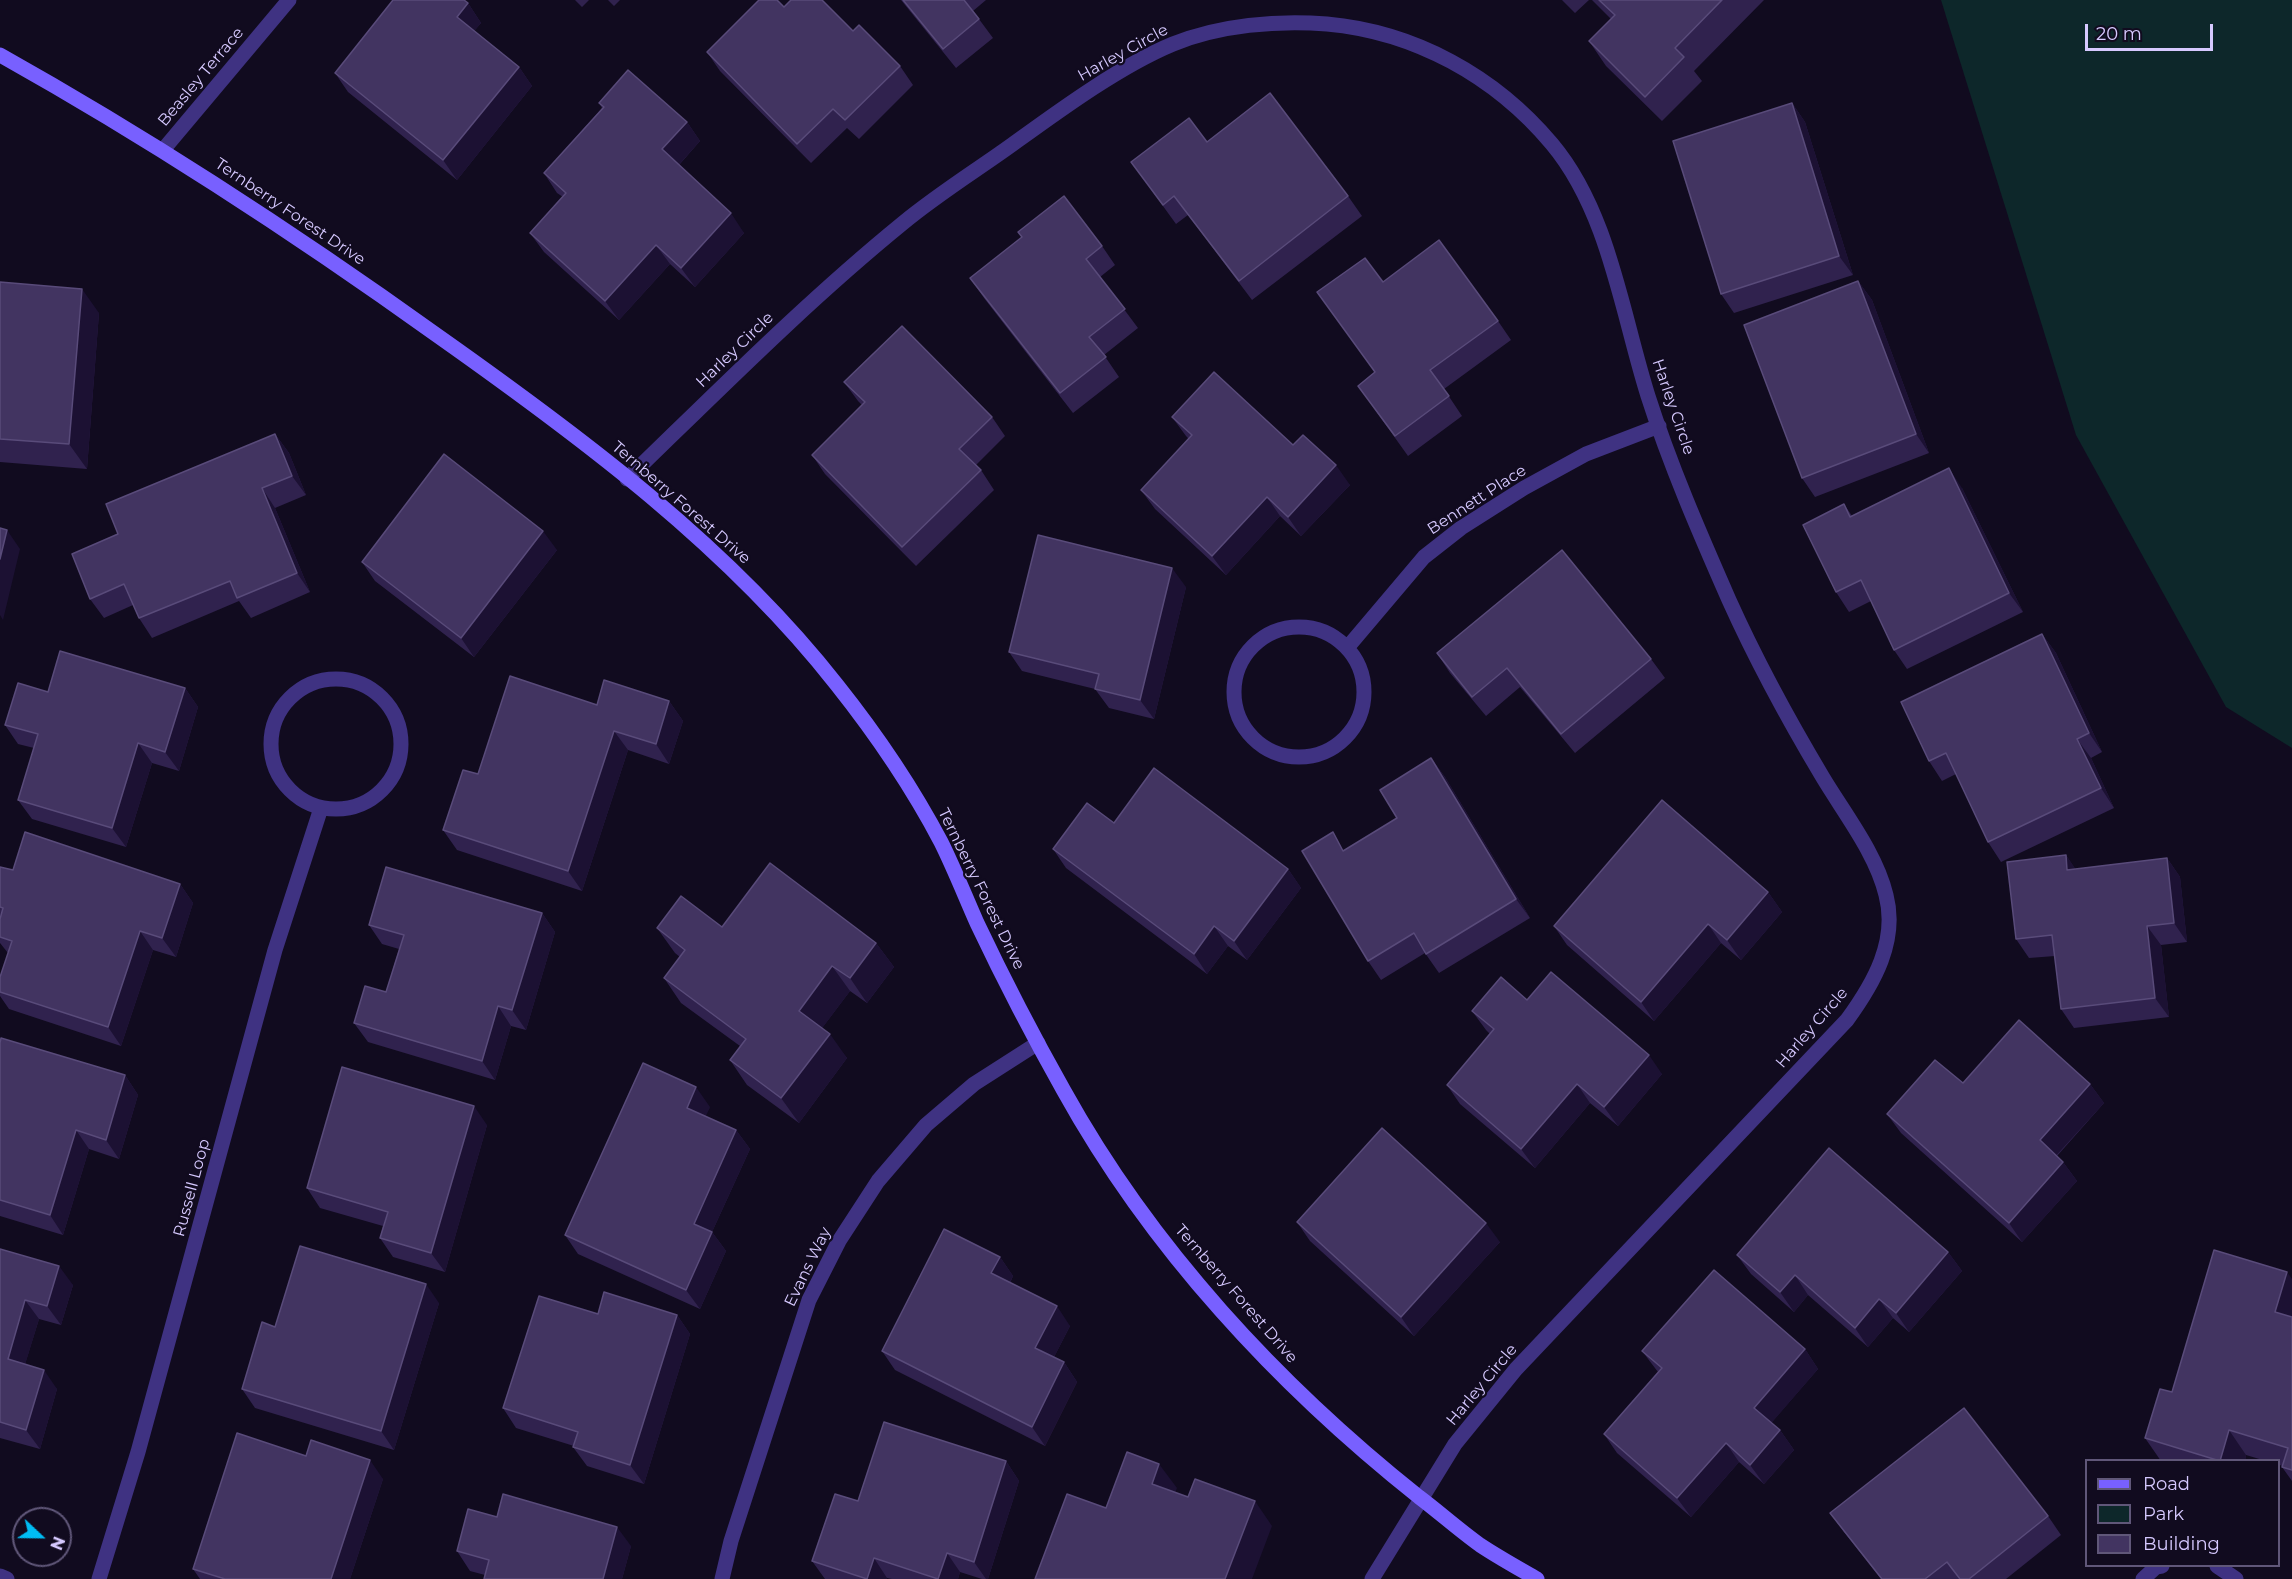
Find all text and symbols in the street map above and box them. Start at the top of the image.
scale bar [2088,12,2216,50]
street label: Harley Circle [1075,20,1171,86]
text: 20 m [2096,23,2142,45]
street label: Beasley Terrace [154,24,248,130]
street label: Ternberry Forest Drive [211,154,369,270]
street label: Harley Circle [692,308,778,392]
street label: Harley Circle [1648,357,1698,457]
street label: Ternberry Forest Drive [608,438,754,568]
street label: Bennett Place [1424,461,1530,539]
street label: Ternberry Forest Drive [934,805,1028,973]
street label: Harley Circle [1772,984,1852,1072]
street label: Russell Loop [170,1137,214,1239]
street label: Ternberry Forest Drive [1171,1221,1301,1367]
street label: Evans Way [781,1224,835,1310]
street label: Harley Circle [1442,1340,1522,1430]
legend [2085,1459,2280,1567]
text: Road [2143,1473,2190,1495]
text: Park [2143,1503,2184,1525]
north arrow [12,1507,72,1567]
text: Building [2143,1533,2220,1555]
text: N [46,1534,69,1553]

